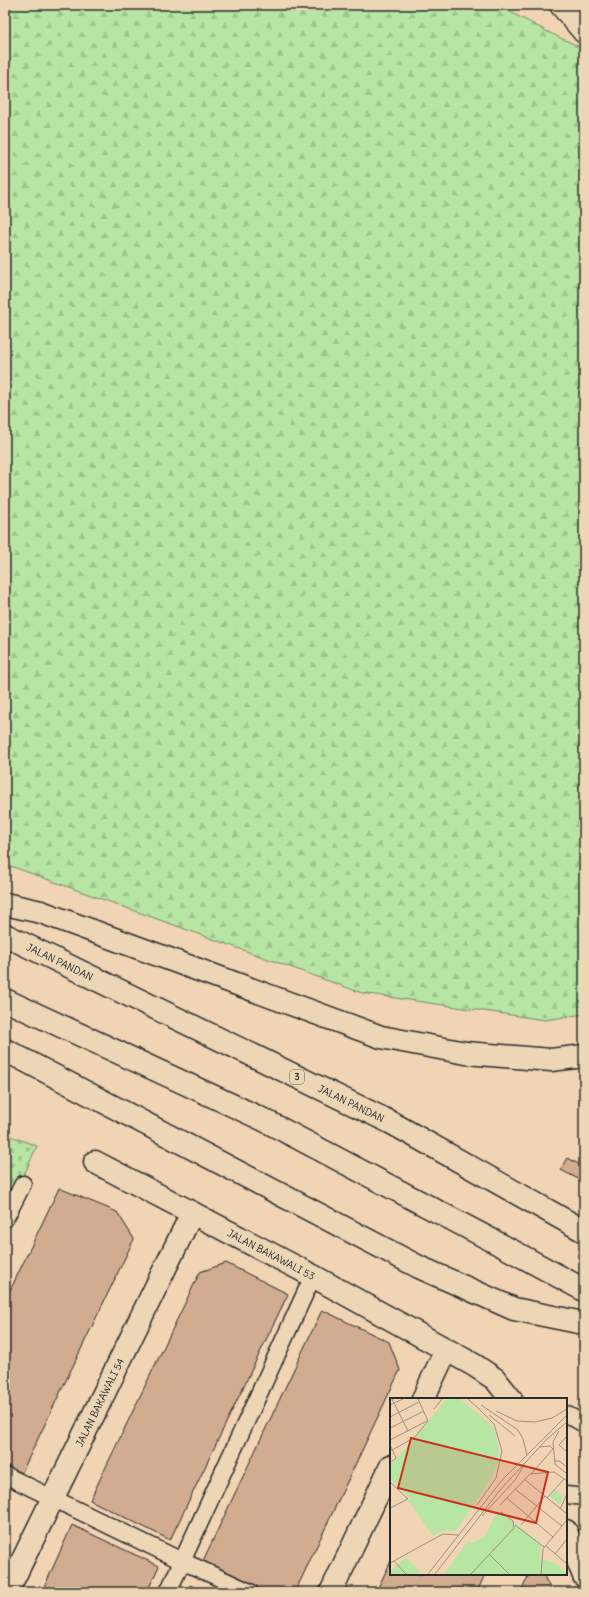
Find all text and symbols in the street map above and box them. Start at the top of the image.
street label: JALAN PANDAN [24,940,95,984]
road number: 3 [290,1070,304,1084]
street label: JALAN PANDAN [316,1082,386,1125]
street label: JALAN BAKAWALI 53 [225,1226,317,1283]
street label: JALAN BAKAWALI 54 [73,1356,127,1449]
inset map [390,1398,567,1575]

